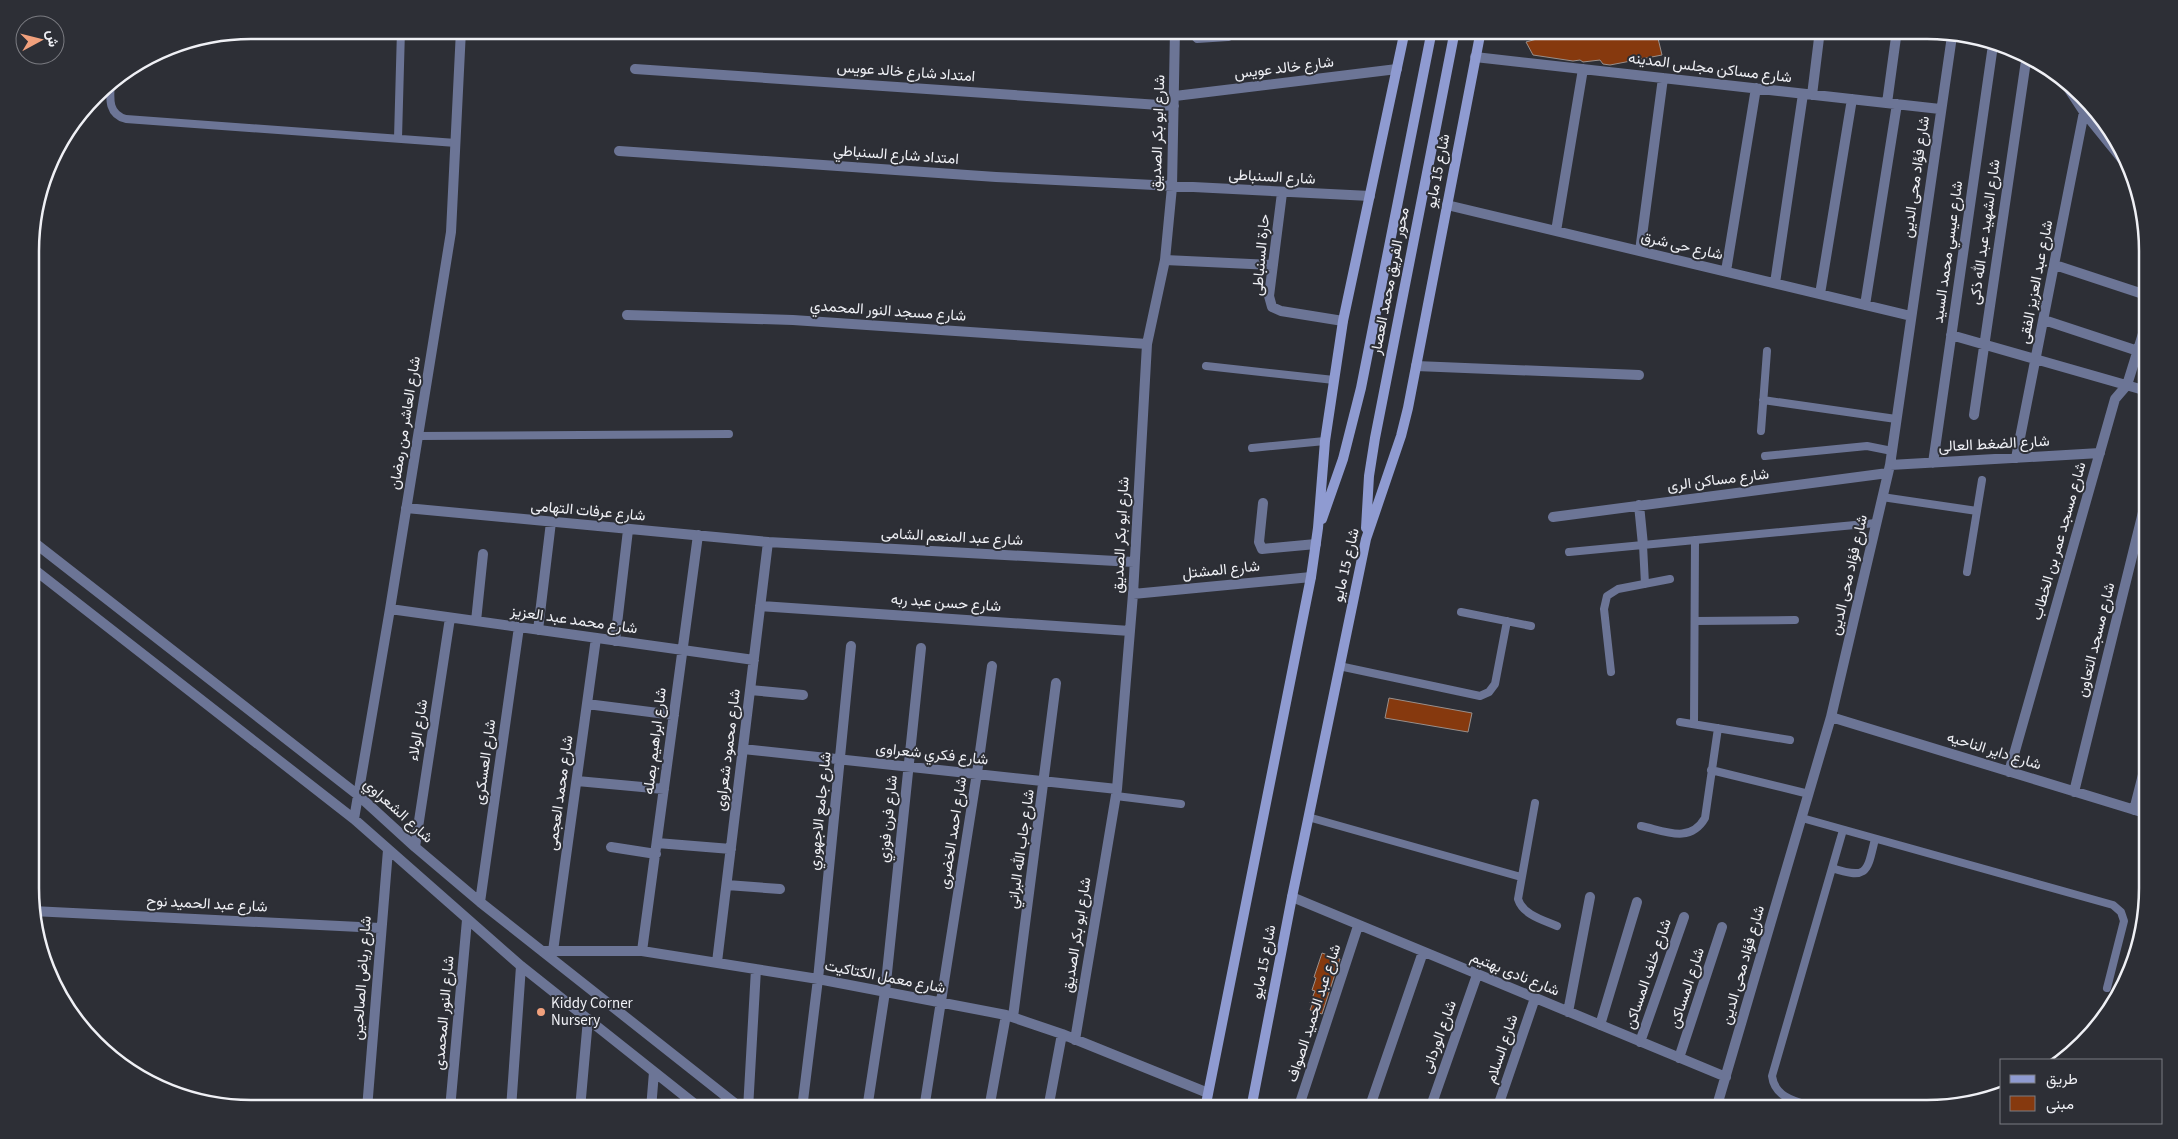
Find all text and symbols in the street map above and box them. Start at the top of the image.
north arrow [15,15,65,65]
text: ش [41,29,63,48]
street label: شارع مساكن مجلس المدينه [1627,48,1793,88]
street label: شارع خالد عويس [1233,51,1335,85]
street label: امتداد شارع خالد عويس [836,57,976,87]
street label: شارع ابو بكر الصديق [1145,74,1171,192]
street label: شارع فؤاد محى الدين [1897,114,1935,239]
street label: شارع 15 مايو [1421,132,1456,210]
street label: امتداد شارع السنباطي [832,140,959,172]
street label: شارع الشهيد عبد الله ذكى [1964,158,2006,306]
street label: شارع السنباطى [1228,164,1316,190]
street label: شارع عيسي محمد السيد [1928,179,1970,325]
street label: محور الفريق محمد العصار [1365,206,1415,357]
street label: حارة السنباطى [1247,213,1275,297]
street label: شارع عبد العزيز الفقى [2014,218,2058,346]
street label: شارع حى شرق [1639,226,1725,266]
street label: شارع مسجد النور المحمدي [809,295,967,329]
street label: شارع العاشر من رمضان [384,355,426,491]
street label: شارع الضغط العالى [1938,431,2050,457]
street label: شارع مسجد عمر بن الخطاب [2026,459,2092,623]
street label: شارع مساكن الرى [1666,463,1770,497]
street label: شارع ابو بكر الصديق [1107,476,1135,594]
street label: شارع عرفات التهامى [530,496,646,526]
street label: شارع فؤاد محى الدين [1825,513,1873,637]
street label: شارع عبد المنعم الشامى [880,523,1024,551]
street label: شارع 15 مايو [1327,526,1365,604]
street label: شارع المشتل [1181,555,1261,585]
street label: شارع مسجد التعاون [2072,580,2120,700]
street label: شارع حسن عبد ربه [890,589,1002,617]
street label: شارع محمد عبد العزيز [508,601,639,639]
street label: شارع ابراهيم بصله [638,686,672,796]
street label: شارع محمود شعراوى [710,688,746,812]
street label: شارع الولاء [403,697,433,762]
street label: شارع العسكرى [469,718,501,806]
street label: شارع داير الناحيه [1944,727,2044,775]
street label: شارع محمد العجمى [542,734,579,852]
street label: شارع فكري شعراوى [875,738,989,772]
street label: شارع جامع الاجهوري [803,751,839,872]
street label: شارع الشعراوي [357,774,438,850]
street label: شارع فرن فوزي [873,774,905,864]
street label: شارع احمد الخضرى [934,775,972,891]
street label: شارع جاب الله البراني [1002,788,1042,910]
street label: شارع ابو بكر الصديق [1058,876,1097,994]
street label: شارع عبد الحميد نوح [146,890,268,918]
street label: شارع فؤاد محى الدين [1716,903,1770,1027]
street label: شارع رياض الصالحين [347,915,377,1041]
street label: شارع خلف المساكن [1619,916,1677,1032]
street label: شارع 15 مايو [1247,923,1282,1001]
street label: شارع عبد الحميد الصواف [1282,941,1346,1085]
street label: شارع المساكن [1664,945,1710,1031]
street label: شارع نادى بهتيم [1467,947,1563,1001]
street label: شارع النور المحمدى [429,955,459,1071]
street label: شارع معمل الكتاكيت [823,955,947,999]
place label: Kiddy Corner Nursery [551,993,634,1031]
street label: شارع الوردانى [1416,997,1462,1076]
marker: Kiddy Corner Nursery [535,1006,547,1018]
street label: شارع السلام [1480,1012,1524,1086]
legend [2000,1059,2163,1124]
text: طريق [2046,1069,2078,1090]
text: مبنى [2046,1094,2074,1115]

